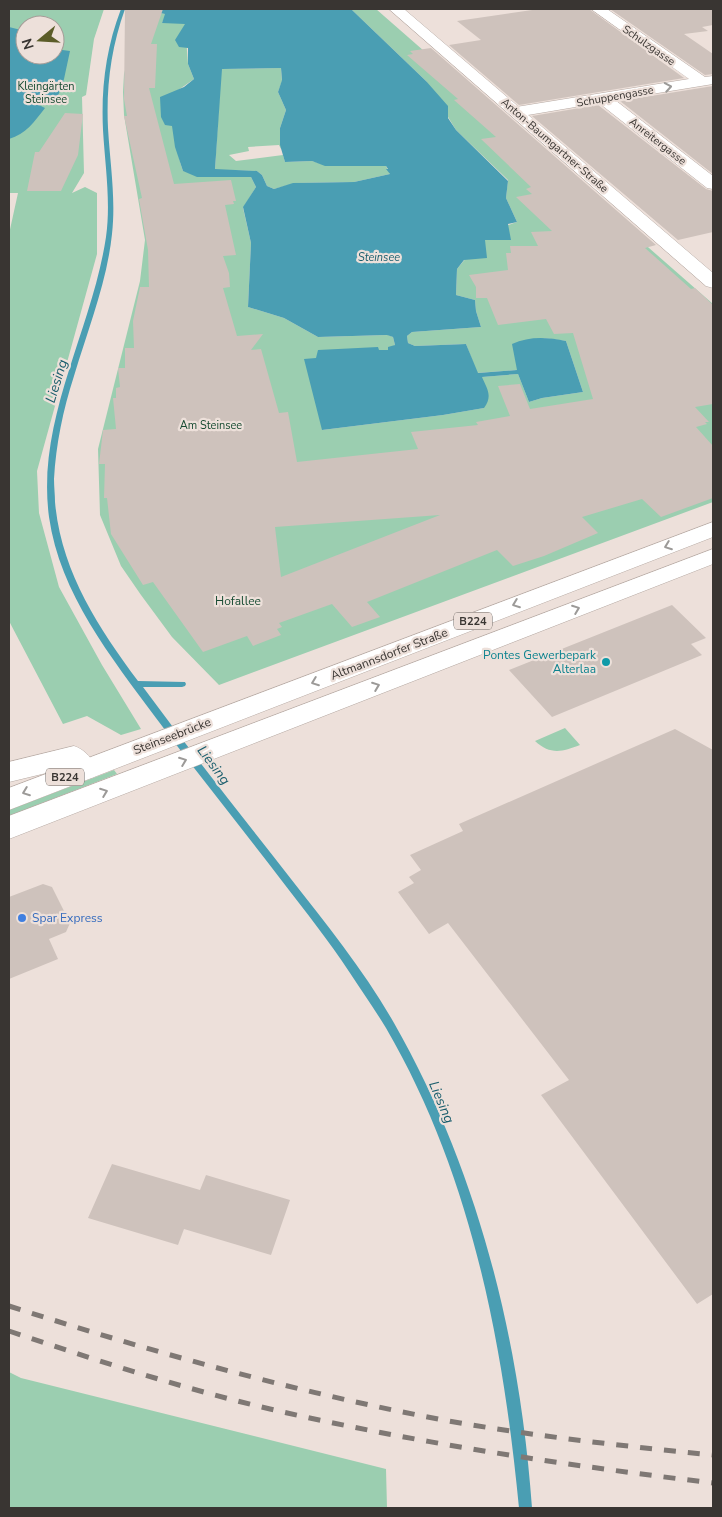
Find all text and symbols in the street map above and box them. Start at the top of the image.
north arrow [15,15,65,65]
street label: Schulzgasse [619,22,678,69]
text: N [17,36,39,52]
park label: Kleingärten Steinsee [17,79,75,107]
street label: Schuppengasse [575,82,655,111]
one-way arrow [663,82,672,92]
street label: Anton-Baumgartner-Straße [498,95,612,196]
street label: Anreitergasse [626,114,690,169]
water label: Steinsee [358,250,400,265]
water label: Liesing [41,357,72,405]
park label: Am Steinsee [180,418,242,433]
one-way arrow [664,540,673,550]
park label: Hofallee [215,593,261,609]
one-way arrow [512,598,521,609]
one-way arrow [571,605,580,615]
road number: B224 [454,612,492,630]
street label: Altmannsdorfer Straße [328,624,450,684]
place label: Pontes Gewerbepark Alterlaa [483,647,597,677]
marker: Pontes Gewerbepark Alterlaa [600,656,612,668]
one-way arrow [312,676,320,686]
one-way arrow [371,682,379,692]
street label: Steinseebrücke [131,714,213,758]
water label: Liesing [193,742,235,789]
one-way arrow [178,757,187,767]
road number: B224 [46,769,84,786]
one-way arrow [22,786,31,796]
one-way arrow [99,787,107,797]
place label: Spar Express [32,910,103,926]
marker: Spar Express [16,912,28,924]
water label: Liesing [424,1078,459,1126]

